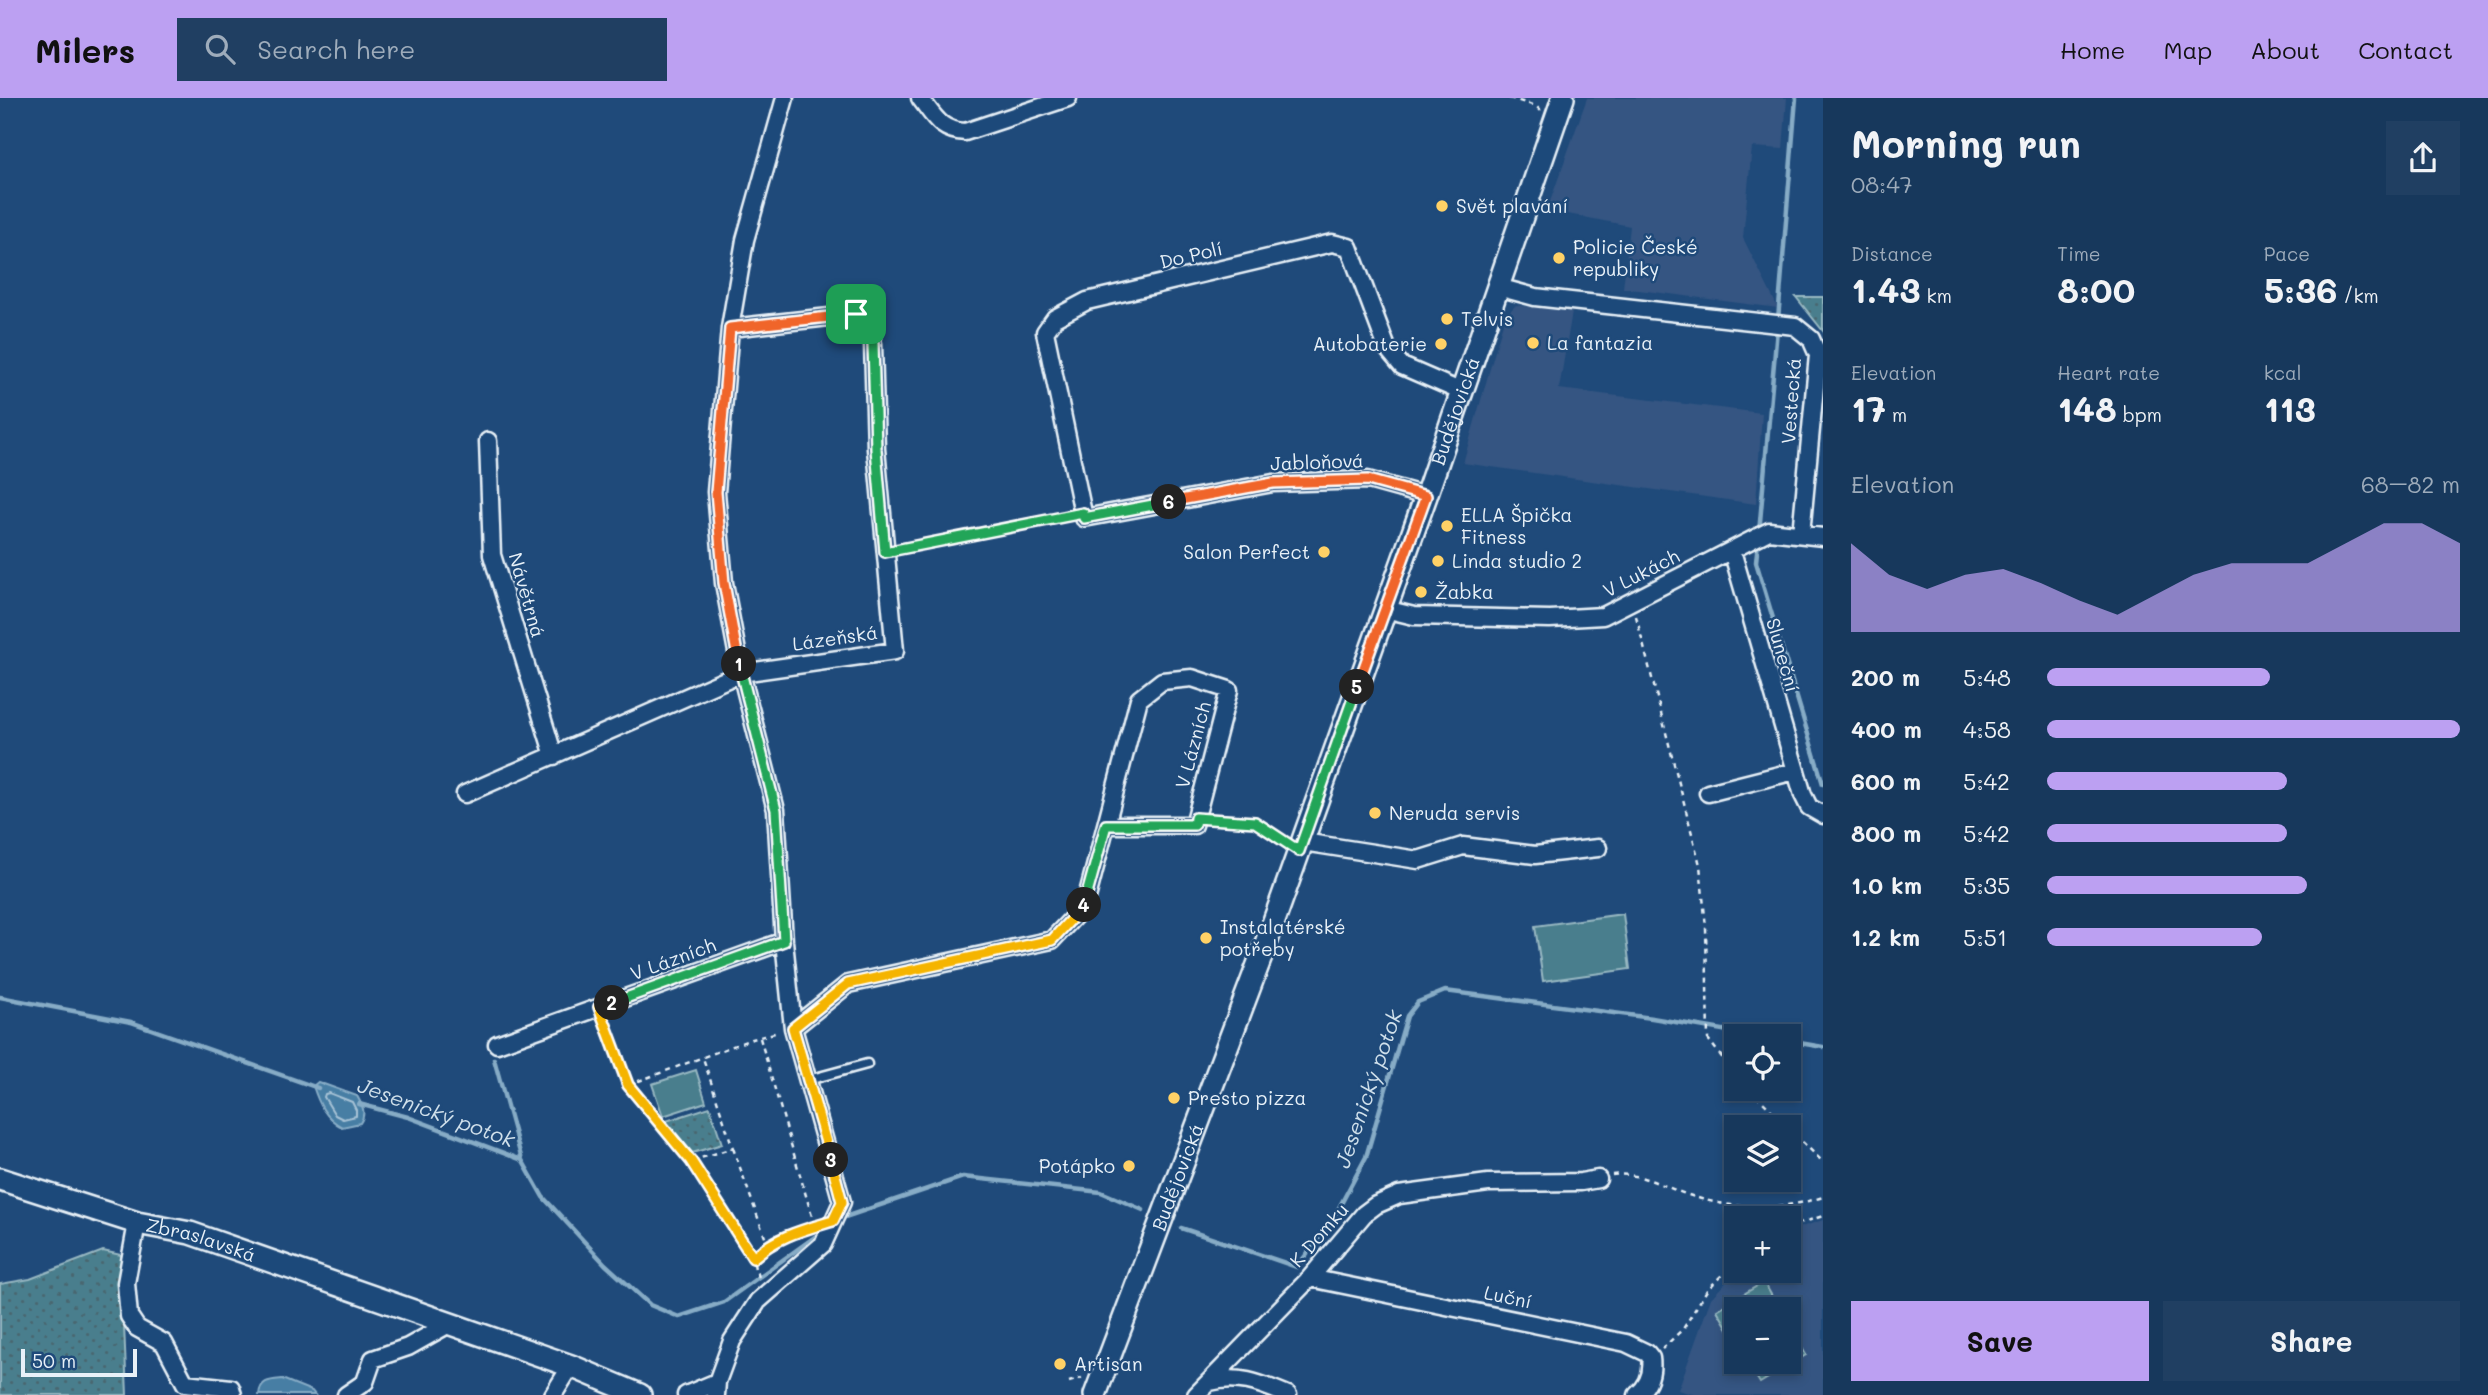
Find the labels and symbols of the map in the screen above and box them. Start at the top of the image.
place label: Svět plavání [1456,193,1568,218]
marker: Svět plavání [1434,198,1450,214]
place label: Policie České republiky [1573,234,1698,281]
street label: Do Polí [1157,235,1225,274]
marker: Policie České republiky [1551,250,1567,266]
pin [826,284,886,344]
place label: Telvis [1461,306,1513,331]
marker: Telvis [1439,311,1455,327]
place label: La fantazia [1547,330,1653,355]
place label: Autobaterie [1313,331,1427,356]
marker: La fantazia [1525,335,1541,351]
marker: Autobaterie [1433,336,1449,352]
street label: Budějovická [1425,353,1485,468]
street label: Vestecká [1775,357,1806,445]
street label: Jabloňová [1270,447,1364,476]
pin: 6 [1152,484,1186,520]
place label: ELLA Špička Fitness [1461,502,1572,549]
marker: ELLA Špička Fitness [1439,518,1455,534]
place label: Salon Perfect [1183,539,1310,564]
street label: V Lukách [1598,543,1683,602]
marker: Salon Perfect [1316,544,1332,560]
place label: Linda studio 2 [1452,548,1582,573]
street label: Návětrná [503,549,552,640]
marker: Linda studio 2 [1430,553,1446,569]
place label: Žabka [1435,579,1494,604]
marker: Žabka [1413,584,1429,600]
street label: Sluneční [1761,615,1806,695]
street label: Lázeňská [791,619,879,656]
pin: 1 [722,646,756,682]
pin: 5 [1340,670,1374,704]
street label: V Lázních [1169,699,1216,791]
place label: Neruda servis [1389,800,1520,825]
marker: Neruda servis [1367,805,1383,821]
pin: 4 [1066,888,1102,922]
place label: Instalatérské potřeby [1220,914,1346,961]
marker: Instalatérské potřeby [1198,930,1214,946]
street label: V Lázních [627,932,719,986]
pin: 2 [594,986,630,1020]
water label: Jesenický potok [1328,1005,1408,1171]
water label: Jesenický potok [354,1071,520,1153]
place label: Presto pizza [1188,1085,1306,1110]
marker: Presto pizza [1166,1090,1182,1106]
street label: Budějovická [1145,1120,1209,1234]
pin: 3 [814,1142,848,1178]
place label: Potápko [1039,1153,1115,1178]
marker: Potápko [1121,1158,1137,1174]
street label: K Domku [1284,1197,1353,1272]
street label: Zbraslavská [144,1212,259,1267]
street label: Luční [1482,1279,1534,1314]
scale bar [21,1346,136,1378]
place label: Artisan [1074,1351,1142,1376]
marker: Artisan [1052,1356,1068,1372]

